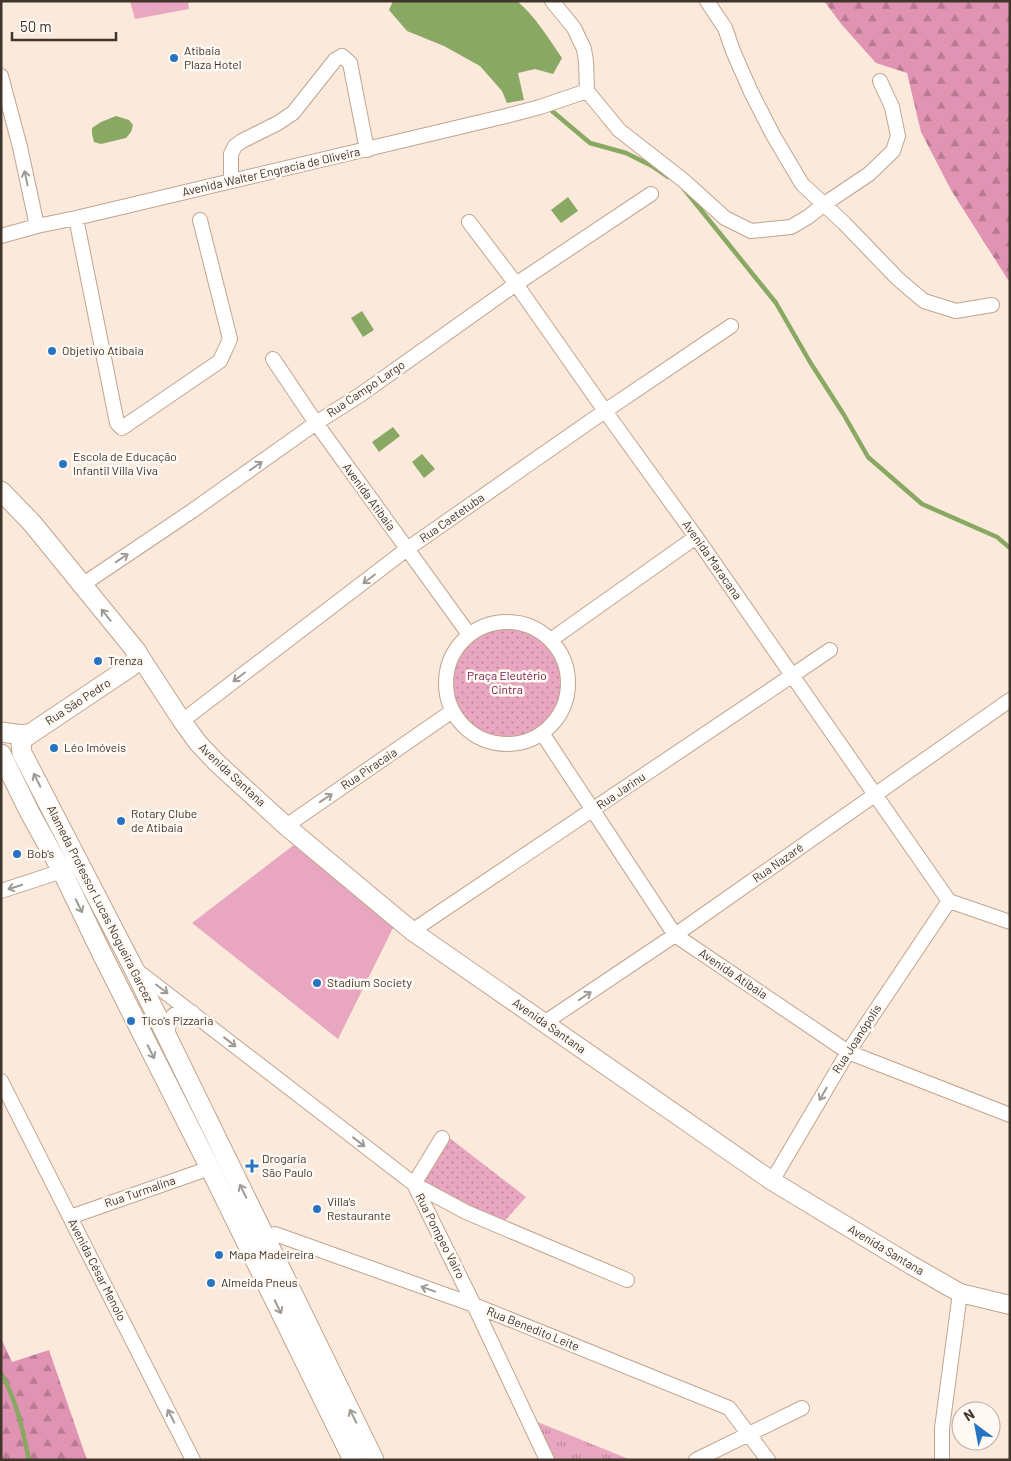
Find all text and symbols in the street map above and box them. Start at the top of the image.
scale bar [12,10,116,42]
text: 50 m [20,17,52,35]
place label: Atibaia Plaza Hotel [184,43,242,71]
marker: Atibaia Plaza Hotel [168,52,180,64]
street label: Avenida Walter Engracia de Oliveira [180,144,361,198]
one-way arrow [21,171,31,187]
place label: Objetivo Atibaia [62,343,144,357]
marker: Objetivo Atibaia [46,345,58,357]
street label: Rua Campo Largo [324,357,407,419]
place label: Escola de Educação Infantil Villa Viva [73,449,177,477]
marker: Escola de Educação Infantil Villa Viva [57,458,69,470]
one-way arrow [249,460,262,471]
street label: Avenida Atibaia [341,460,399,533]
street label: Rua Caetetuba [416,490,487,545]
street label: Avenida Maracana [680,517,745,602]
one-way arrow [115,553,129,563]
one-way arrow [363,573,376,584]
one-way arrow [100,608,111,621]
place label: Trenza [108,653,143,667]
marker: Trenza [92,655,104,667]
park label: Praça Eleutério Cintra [467,668,547,696]
one-way arrow [233,672,246,683]
street label: Rua São Pedro [42,675,113,727]
place label: Léo Imóveis [64,740,126,754]
street label: Avenida Santana [196,740,269,809]
marker: Léo Imóveis [48,742,60,754]
street label: Rua Piracaia [338,744,399,792]
street label: Rua Jarinu [593,769,647,812]
one-way arrow [32,773,42,788]
one-way arrow [319,793,333,803]
street label: Alameda Professor Lucas Nogueira Garcez [45,803,157,1004]
place label: Rotary Clube de Atibaia [131,806,197,834]
marker: Rotary Clube de Atibaia [115,815,127,827]
street label: Rua Nazaré [749,840,805,885]
place label: Bob's [27,846,55,860]
marker: Bob's [11,848,23,860]
one-way arrow [7,882,23,892]
one-way arrow [75,898,84,913]
street label: Avenida Atibaia [697,945,771,1001]
place label: Stadium Society [327,975,412,989]
marker: Stadium Society [311,977,323,989]
one-way arrow [155,984,169,994]
one-way arrow [577,991,591,1001]
street label: Avenida Santana [510,995,589,1056]
street label: Rua Joanópolis [829,1001,884,1076]
place label: Tico's Pizzaria [141,1013,213,1027]
marker: Tico's Pizzaria [125,1015,137,1027]
one-way arrow [224,1036,237,1047]
one-way arrow [147,1044,156,1059]
one-way arrow [818,1086,828,1100]
one-way arrow [352,1136,365,1147]
place label: Drogaria São Paulo [262,1151,313,1179]
marker: Drogaria São Paulo [246,1160,258,1172]
street label: Rua Turmalina [102,1172,177,1210]
one-way arrow [238,1184,248,1199]
street label: Rua Pompeo Vairo [413,1190,468,1281]
place label: Villa's Restaurante [327,1194,391,1222]
marker: Villa's Restaurante [311,1203,323,1215]
street label: Avenida César Menolo [66,1216,130,1323]
street label: Avenida Santana [846,1221,927,1277]
place label: Mapa Madeireira [229,1247,314,1261]
marker: Mapa Madeireira [213,1249,225,1261]
place label: Almeida Pneus [221,1275,298,1289]
marker: Almeida Pneus [205,1277,217,1289]
one-way arrow [421,1284,437,1293]
one-way arrow [274,1299,283,1314]
street label: Rua Benedito Leite [485,1303,582,1353]
north arrow [951,1401,1001,1451]
text: N [960,1405,977,1424]
one-way arrow [166,1409,175,1424]
one-way arrow [348,1409,357,1424]

